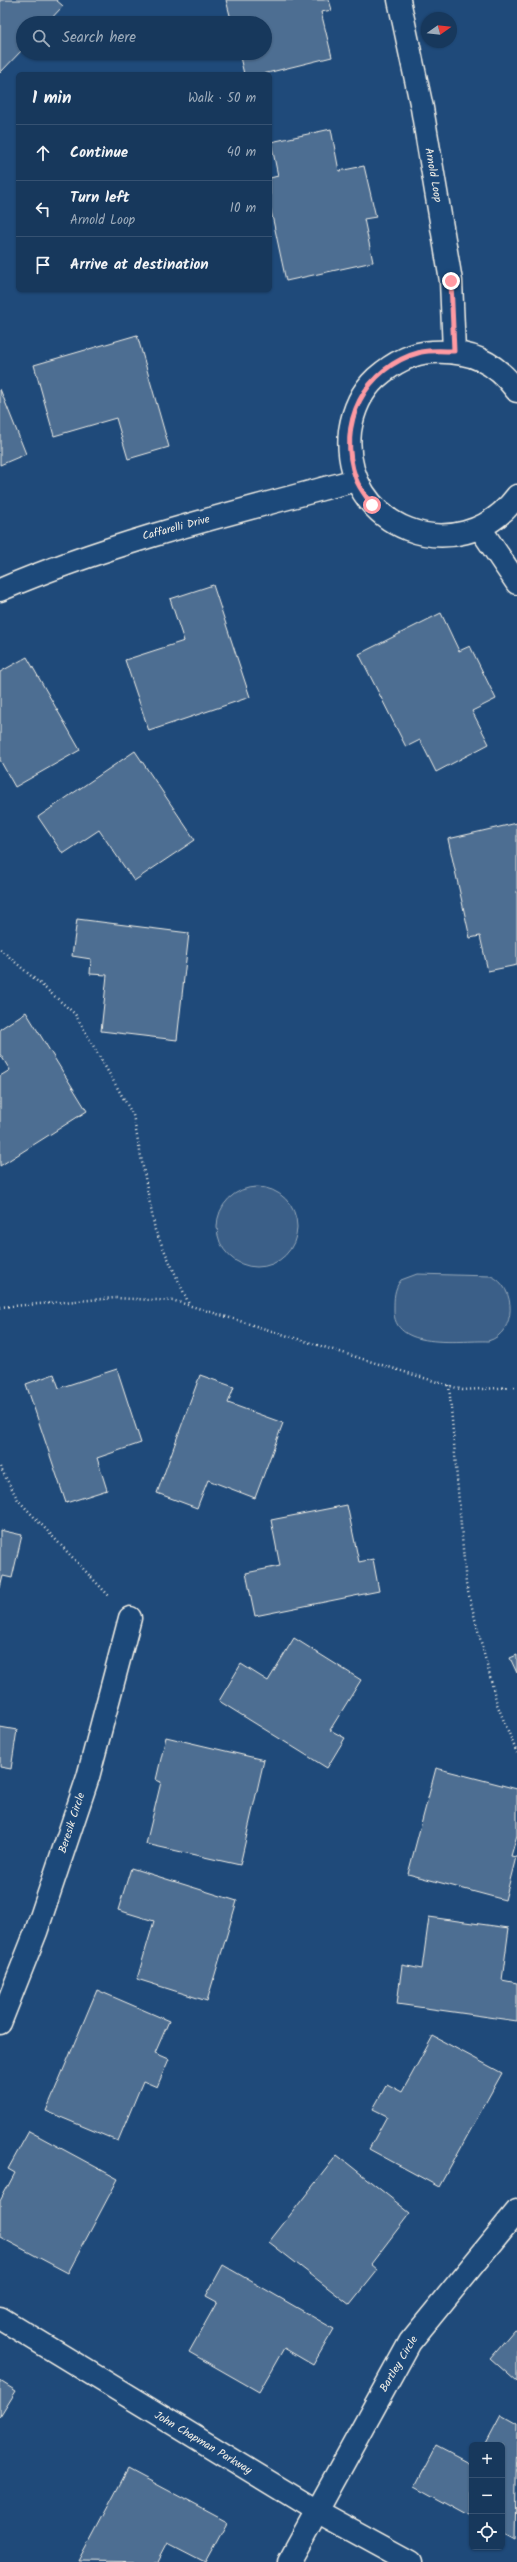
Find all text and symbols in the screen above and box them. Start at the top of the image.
north arrow [421,12,457,48]
search box [16,16,272,60]
text: Search here [62,26,136,50]
icon: search [30,27,52,49]
text: 1 min [32,85,71,112]
text: Walk · 50 m [188,88,256,109]
text: Continue [70,141,128,165]
icon: ahead [32,142,54,164]
text: 40 m [227,142,256,163]
street label: Arnold Loop [419,146,447,204]
text: Turn left [70,186,130,210]
icon: left [32,198,54,220]
text: 10 m [230,198,256,219]
text: Arnold Loop [70,210,135,231]
text: Arrive at destination [70,253,209,277]
icon: arrive [32,254,54,276]
route end [442,272,460,290]
route start [363,496,381,514]
street label: Caffarelli Drive [140,510,212,546]
street label: Beresik Circle [54,1790,90,1856]
street label: Bartley Circle [375,2332,423,2395]
street label: John Chapman Parkway [151,2407,256,2480]
map controls [469,2442,505,2550]
button: + [469,2442,505,2478]
button: − [469,2478,505,2514]
button: locate [469,2514,505,2550]

